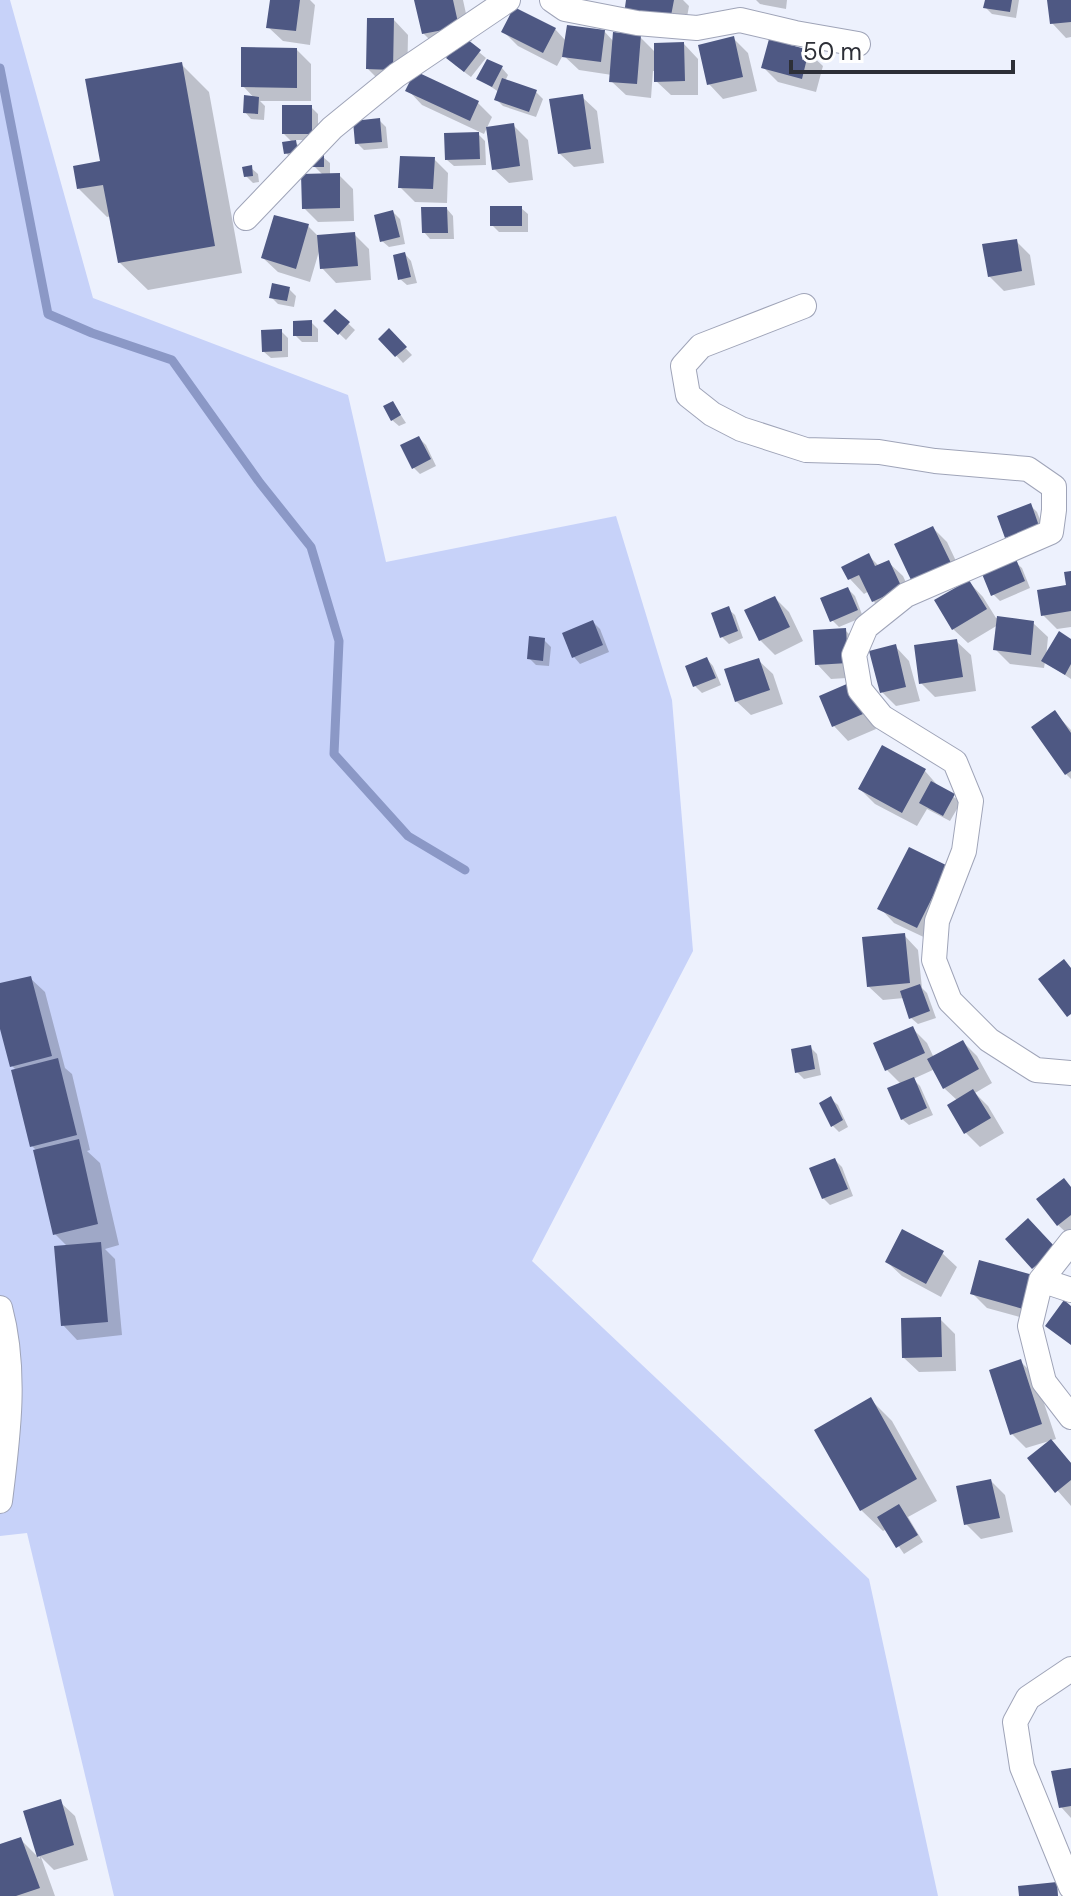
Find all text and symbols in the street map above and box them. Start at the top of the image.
scale bar [791,24,1013,74]
text: 50 m [803,36,862,67]

